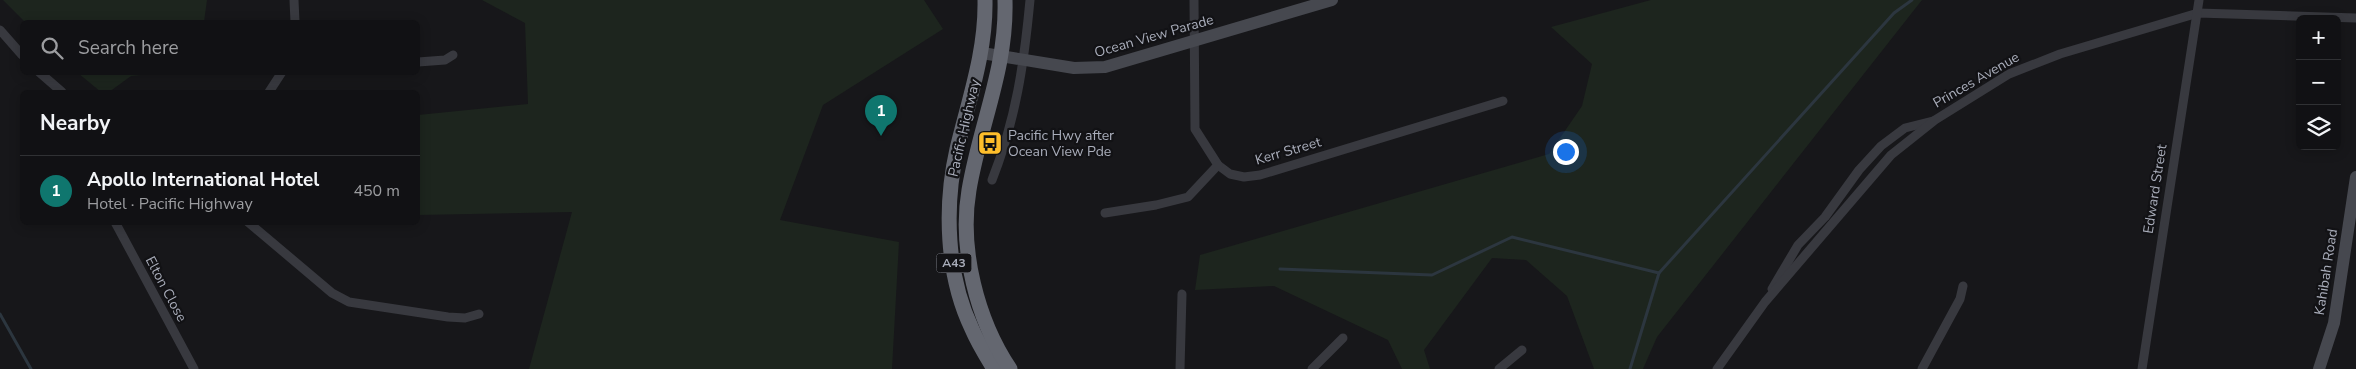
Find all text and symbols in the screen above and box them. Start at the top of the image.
street label: Ocean View Parade [1092,10,1216,62]
map controls [2296,15,2341,150]
button: + [2296,15,2341,60]
search box [20,20,420,75]
icon: search [38,34,66,62]
text: Search here [78,35,179,61]
street label: Princes Avenue [1929,48,2023,112]
button: − [2296,60,2341,105]
street label: Pacific Highway [944,76,985,179]
pin: 1 [865,95,897,136]
button: layers [2296,105,2341,150]
text: Nearby [40,109,110,137]
place label: Pacific Hwy after Ocean View Pde [1008,126,1114,161]
bus stop icon: Pacific Hwy after Ocean View Pde [977,130,1003,156]
street label: Kerr Street [1253,132,1323,169]
your location [1553,139,1579,165]
street label: Edward Street [2139,143,2171,235]
text: Apollo International Hotel [87,167,319,193]
text: 1 [51,180,61,202]
text: 450 m [353,180,400,202]
text: Hotel · Pacific Highway [87,193,253,215]
street label: Kahibah Road [2310,228,2342,316]
street label: Elton Close [141,253,191,325]
road number: A43 [936,254,972,272]

